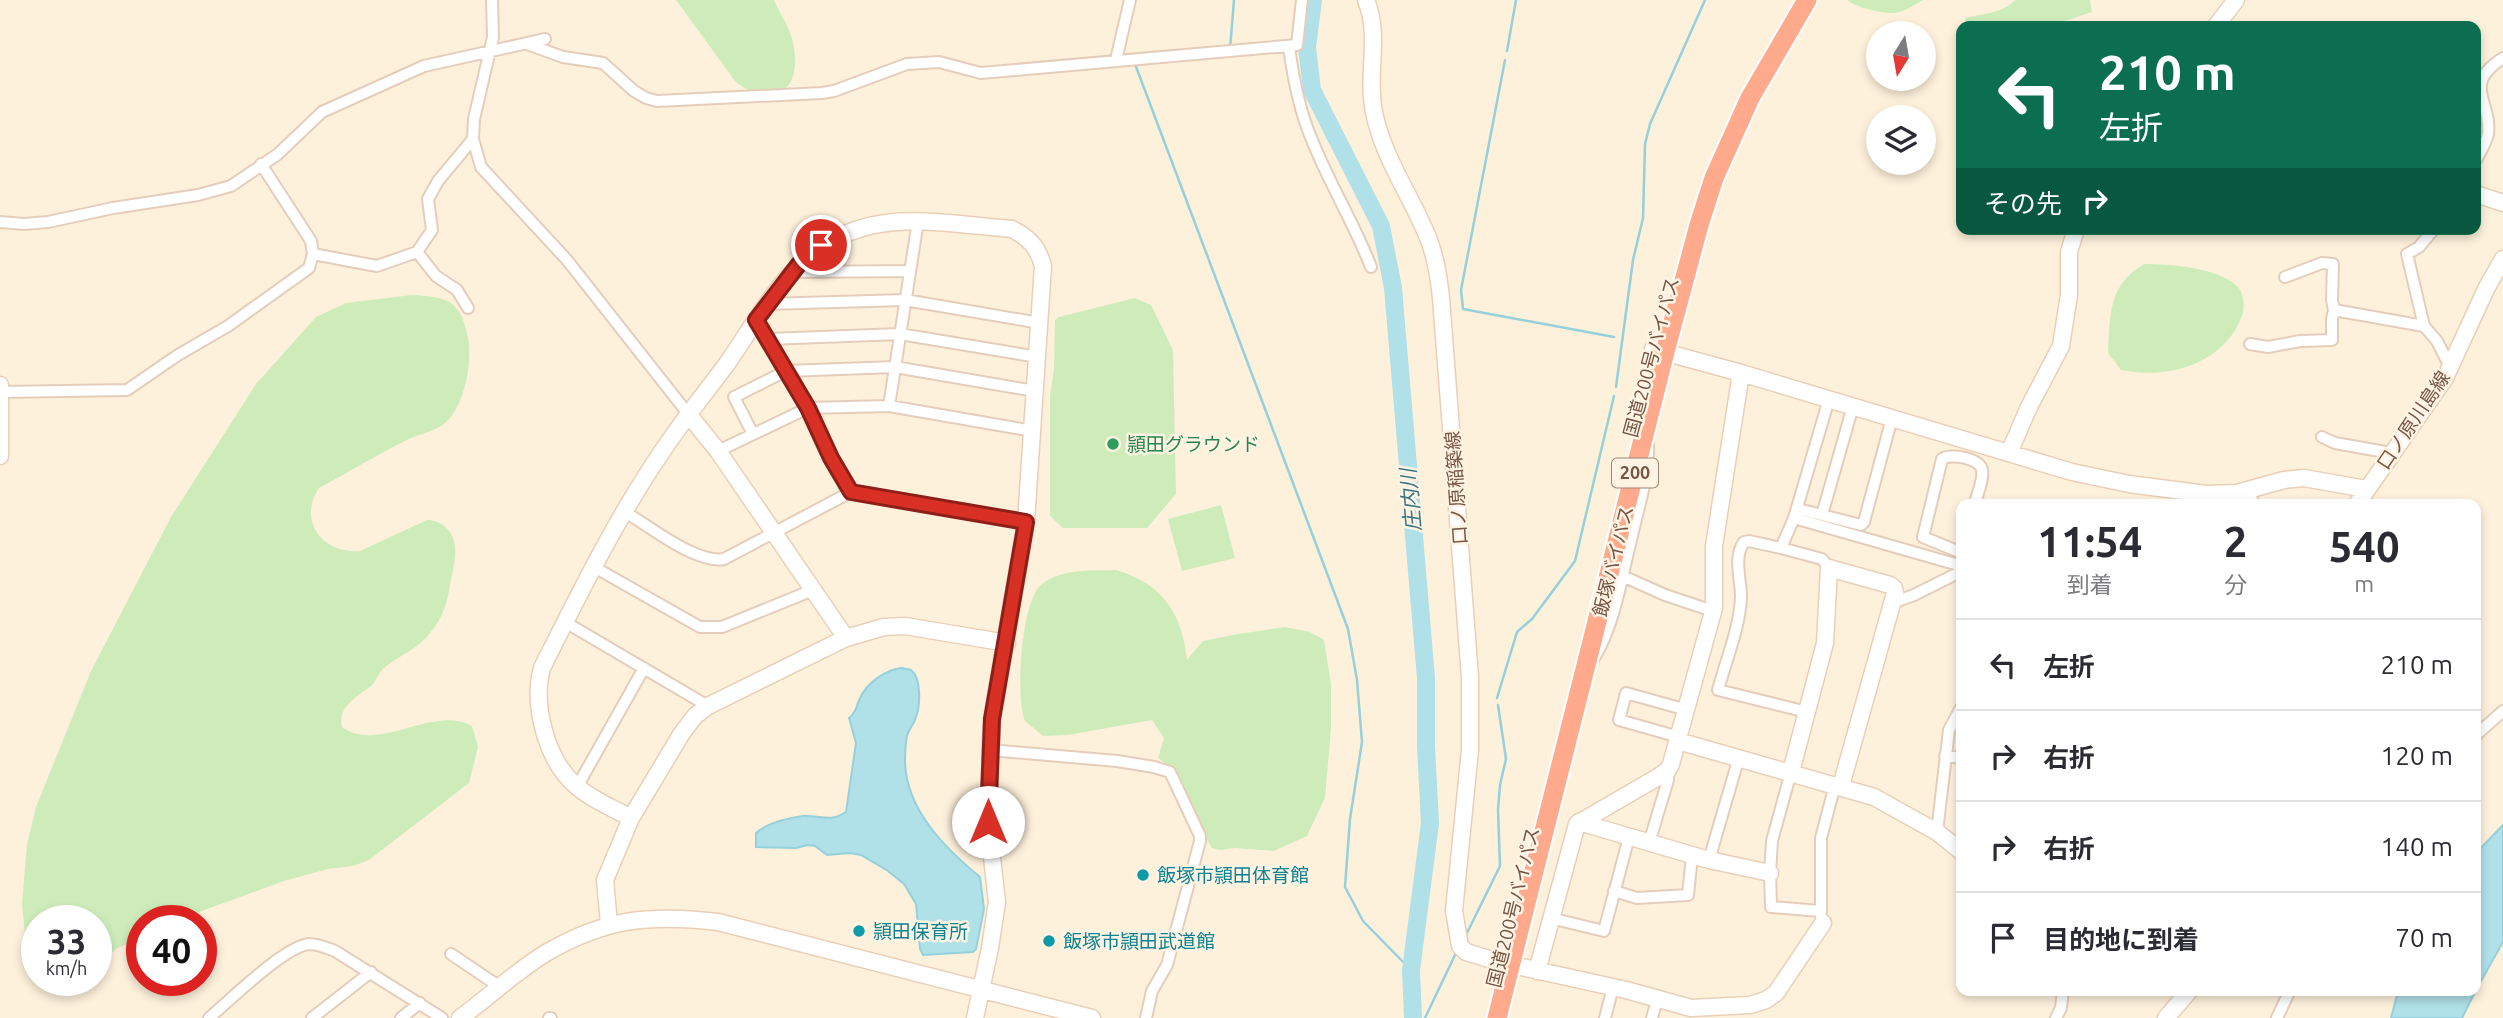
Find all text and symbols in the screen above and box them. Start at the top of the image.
north arrow [1866,21,1936,91]
map controls [1866,21,1936,175]
text: 210 m [2099,44,2236,99]
icon: left [1984,49,2075,140]
button: layers [1866,105,1936,175]
text: 左折 [2099,109,2163,145]
icon: right [2076,182,2114,220]
text: その先 [1984,189,2062,218]
pin [791,215,851,275]
icon: arrive [802,226,840,264]
street label: 国道200号バイパス [1619,275,1683,439]
street label: 口ノ原川島線 [2372,367,2454,473]
street label: 口ノ原稲築線 [1441,430,1471,546]
place label: 頴田グラウンド [1127,433,1260,455]
marker: 頴田グラウンド [1105,436,1121,452]
road number: 200 [1612,458,1658,488]
water label: 庄内川 [1395,466,1425,533]
street label: 飯塚バイパス [1589,503,1637,619]
text: 11:54 [2037,518,2142,565]
text: 2 [2224,518,2247,565]
text: 540 [2329,523,2400,570]
text: m [2354,571,2374,596]
text: 到着 [2067,572,2113,597]
text: 分 [2224,572,2247,597]
icon: left [1984,646,2022,684]
text: 210 m [2381,650,2453,679]
text: 左折 [2043,652,2095,681]
icon: right [1984,737,2022,775]
text: 120 m [2381,741,2453,770]
text: 右折 [2043,743,2095,772]
position arrow [951,785,1025,859]
street label: 国道200号バイパス [1482,824,1544,990]
icon: right [1984,828,2022,866]
text: 140 m [2381,832,2453,861]
text: 右折 [2043,834,2095,863]
place label: 飯塚市頴田体育館 [1157,864,1309,886]
marker: 飯塚市頴田体育館 [1135,867,1151,883]
speed limit sign: 40 [126,905,217,996]
icon: arrive [1984,919,2022,957]
place label: 頴田保育所 [873,920,968,942]
text: 33 [47,921,86,961]
marker: 頴田保育所 [851,923,867,939]
text: 70 m [2395,923,2453,952]
text: 目的地に到着 [2043,925,2199,954]
place label: 飯塚市頴田武道館 [1063,930,1215,952]
marker: 飯塚市頴田武道館 [1041,933,1057,949]
text: km/h [46,958,87,978]

